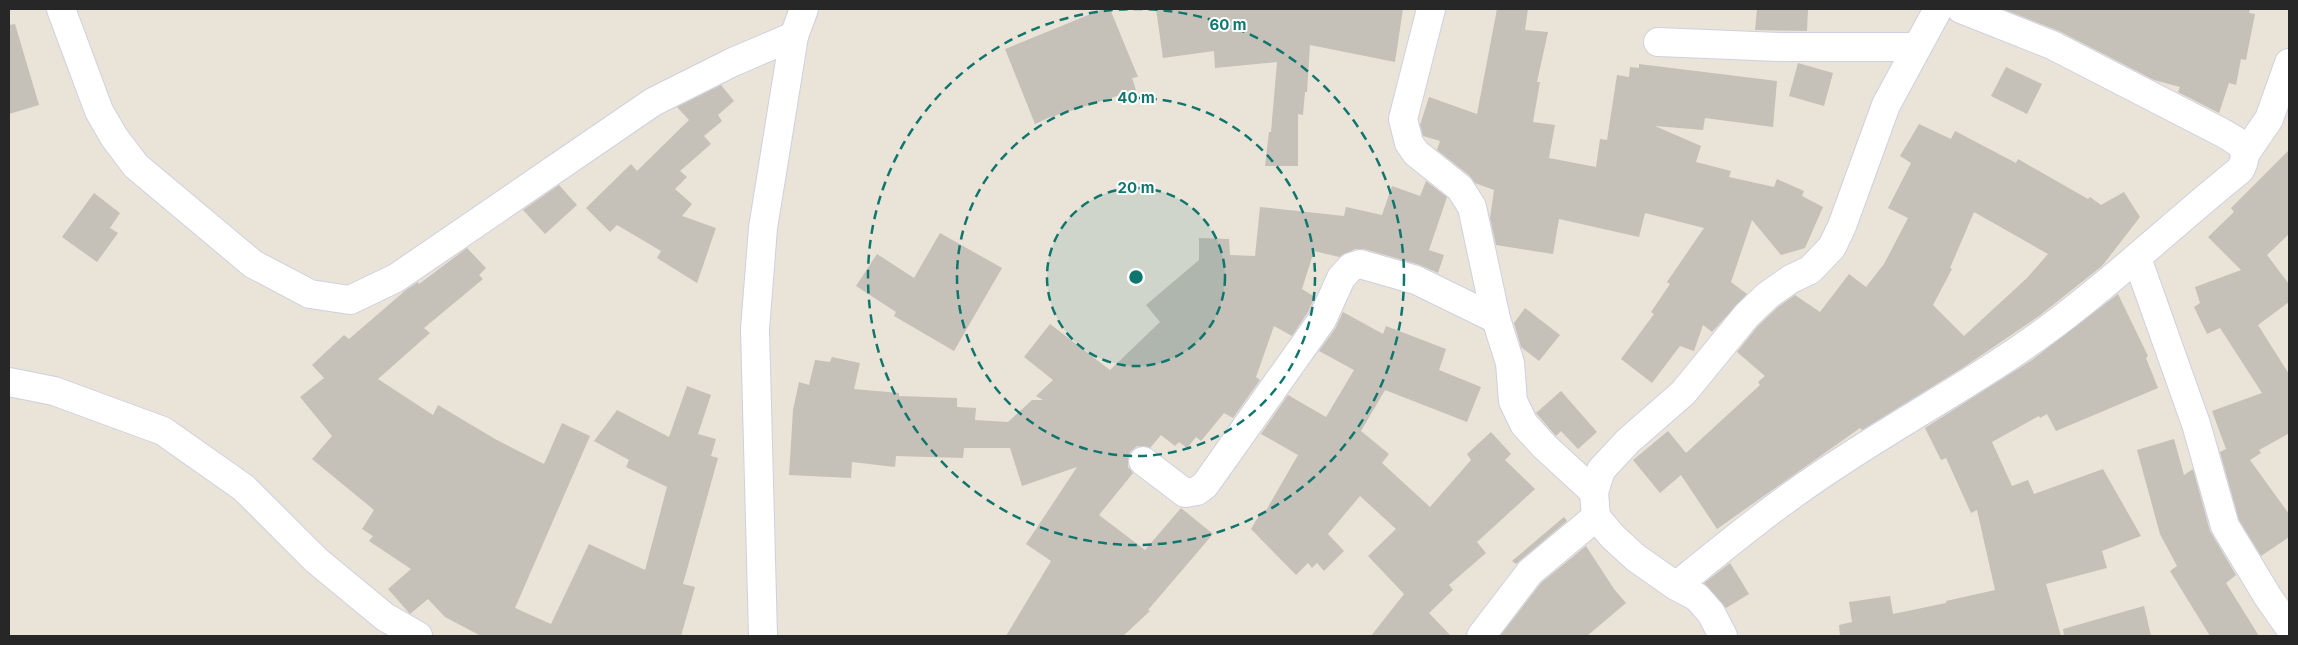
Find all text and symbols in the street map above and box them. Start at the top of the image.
text: 60 m [1209,15,1247,34]
text: 40 m [1117,88,1155,107]
text: 20 m [1118,178,1154,197]
centre of rings [1127,268,1145,286]

